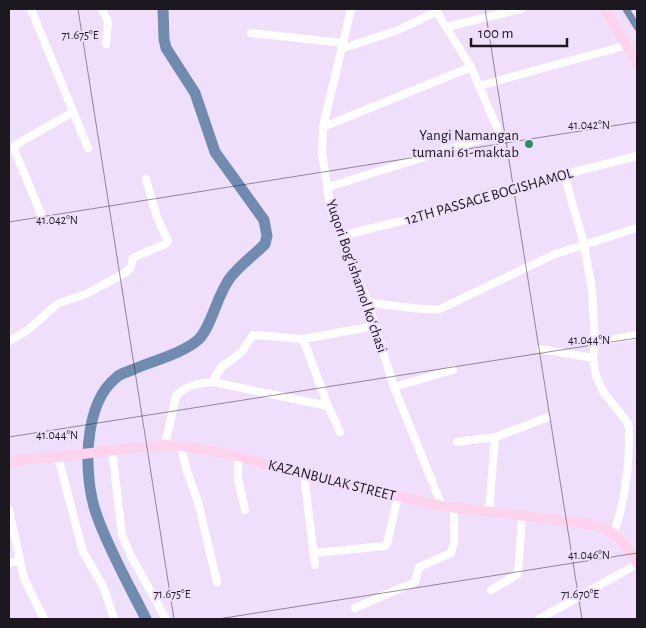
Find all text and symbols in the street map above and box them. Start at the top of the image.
scale bar [471,15,567,47]
text: 100 m [478,26,513,41]
text: 71.675°E [62,29,99,41]
text: 41.042°N [568,119,610,131]
place label: Yangi Namangan tumani 61-maktab [412,128,519,160]
marker: Yangi Namangan tumani 61-maktab [523,138,535,150]
street label: 12TH PASSAGE BOGISHAMOL [404,165,575,228]
street label: Yuqori Bogʻishamol koʻchasi [323,198,390,355]
text: 41.042°N [36,214,78,226]
text: 41.044°N [568,334,610,346]
text: 41.044°N [36,429,78,441]
street label: KAZANBULAK STREET [266,457,398,504]
text: 41.046°N [568,549,610,561]
text: 71.675°E [154,588,191,600]
text: 71.670°E [561,588,599,600]

